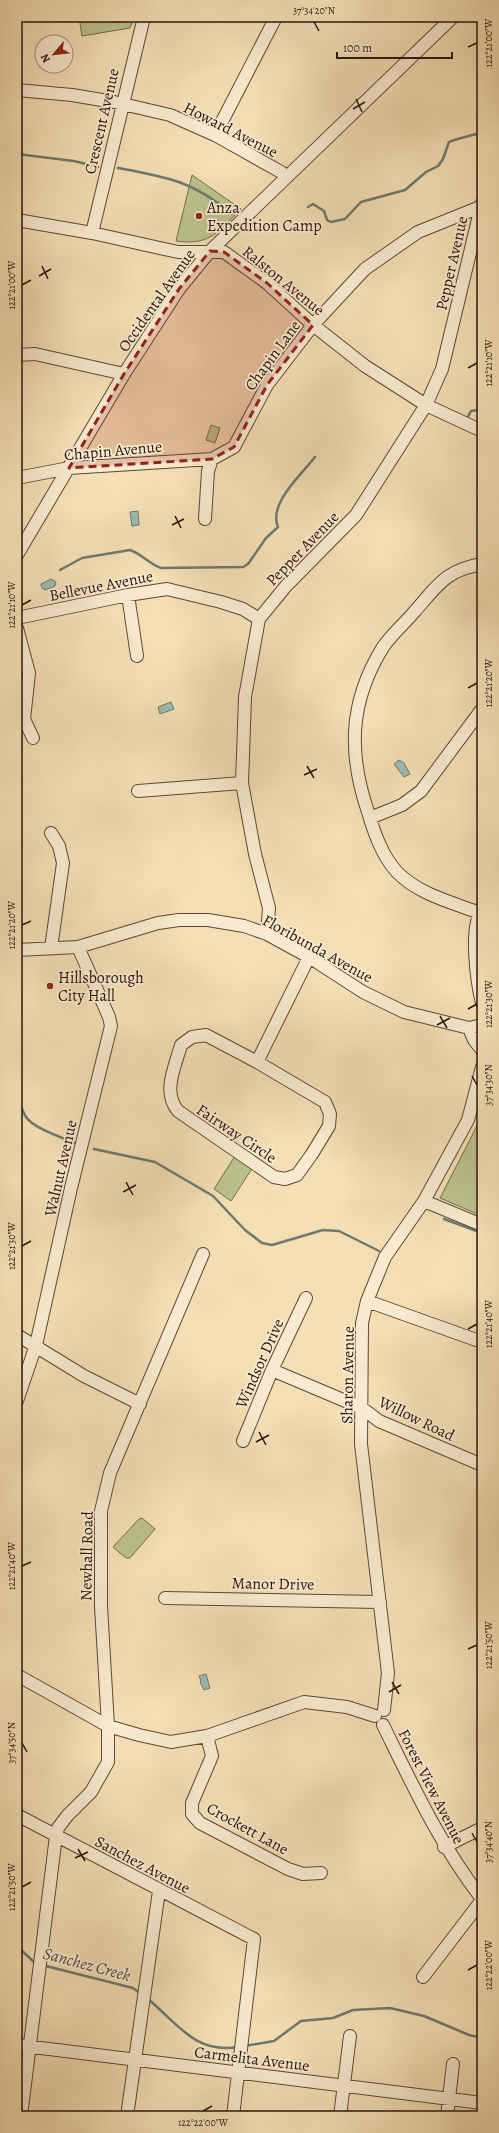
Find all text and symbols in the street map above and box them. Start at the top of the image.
text: 37°34'20"N [293,4,335,17]
text: 122°21'00"W [482,18,495,67]
north arrow [34,34,74,74]
scale bar [337,34,452,60]
text: 100 m [343,40,372,56]
text: N [37,51,54,66]
street label: Crescent Avenue [79,66,125,176]
street label: Howard Avenue [180,97,282,163]
place label: Anza Expedition Camp [206,197,322,237]
marker: Anza Expedition Camp [194,211,204,221]
street label: Pepper Avenue [430,214,474,313]
street label: Ralston Avenue [238,241,329,321]
street label: Occidental Avenue [113,245,201,356]
text: 122°21'00"W [5,260,18,309]
street label: Chapin Lane [240,316,306,395]
text: 122°21'10"W [482,339,495,386]
street label: Chapin Avenue [63,436,163,466]
street label: Pepper Avenue [261,506,344,591]
street label: Bellevue Avenue [47,565,155,607]
text: 122°21'10"W [5,581,18,628]
text: 122°21'20"W [482,658,495,707]
text: 122°21'20"W [5,900,18,949]
street label: Floribunda Avenue [258,909,377,988]
place label: Hillsborough City Hall [58,967,144,1007]
text: 122°21'30"W [482,979,495,1028]
marker: Hillsborough City Hall [45,981,55,991]
text: 37°34'30"N [482,1064,495,1106]
street label: Fairway Circle [192,1099,281,1169]
street label: Walnut Avenue [39,1118,83,1220]
text: 122°21'30"W [5,1221,18,1270]
text: 122°21'40"W [482,1299,495,1348]
street label: Windsor Drive [230,1315,289,1413]
street label: Sharon Avenue [336,1326,360,1424]
street label: Willow Road [374,1391,459,1447]
street label: Newhall Road [75,1510,99,1601]
text: 122°21'40"W [5,1541,18,1590]
street label: Manor Drive [231,1572,315,1596]
text: 122°21'50"W [482,1620,495,1669]
text: 37°34'50"N [5,1722,18,1764]
street label: Forest View Avenue [393,1725,470,1848]
street label: Crockett Lane [203,1797,292,1860]
text: 37°34'40"N [482,1821,495,1863]
street label: Sanchez Avenue [91,1831,194,1899]
text: 122°21'50"W [5,1862,18,1911]
text: 122°22'00"W [482,1939,495,1990]
water label: Sanchez Creek [40,1942,134,1987]
street label: Carmelita Avenue [193,2041,311,2077]
text: 122°22'00"W [178,2116,229,2129]

